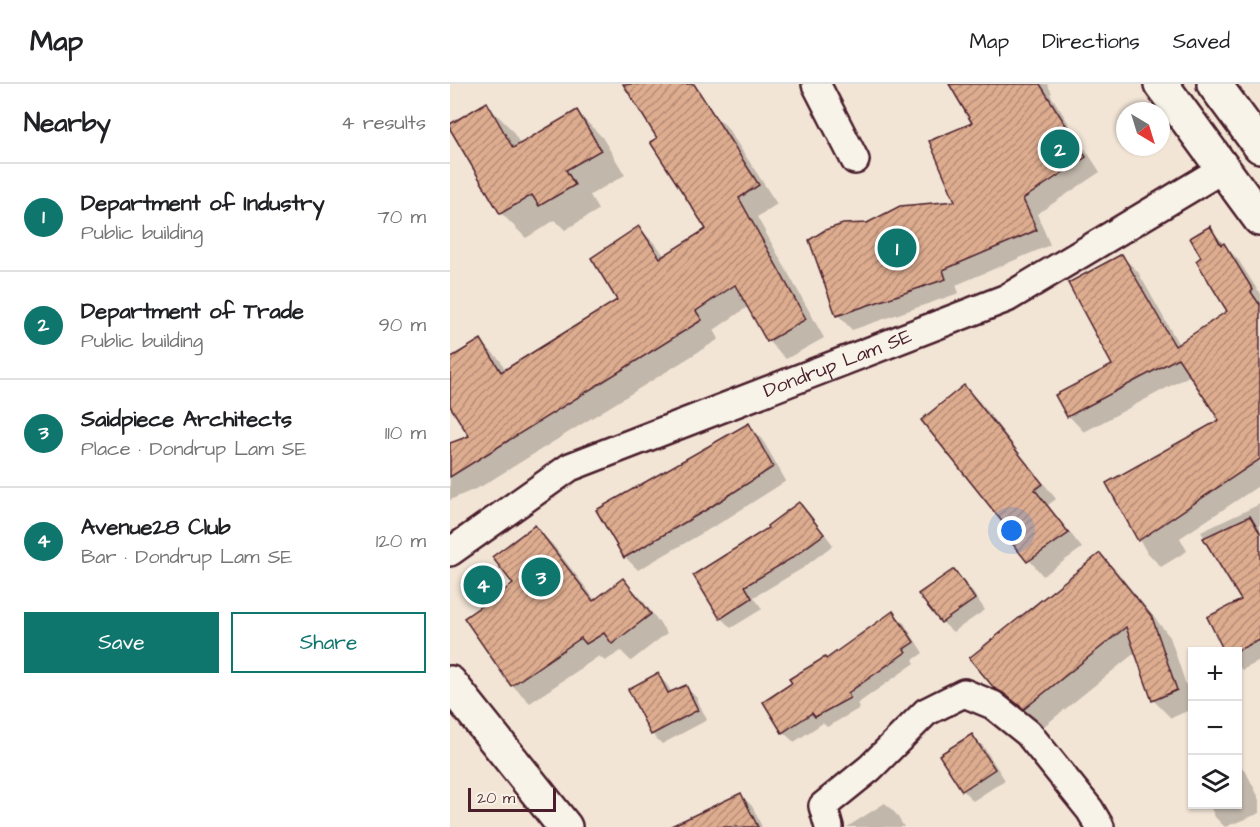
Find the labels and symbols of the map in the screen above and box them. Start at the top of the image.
north arrow [1116,102,1170,156]
pin: 2 [1040,126,1080,172]
pin: 1 [878,226,916,270]
street label: Dondrup Lam SE [759,322,916,405]
your location [997,516,1026,545]
pin: 3 [522,554,560,600]
pin: 4 [464,562,502,608]
scale bar [468,785,556,812]

